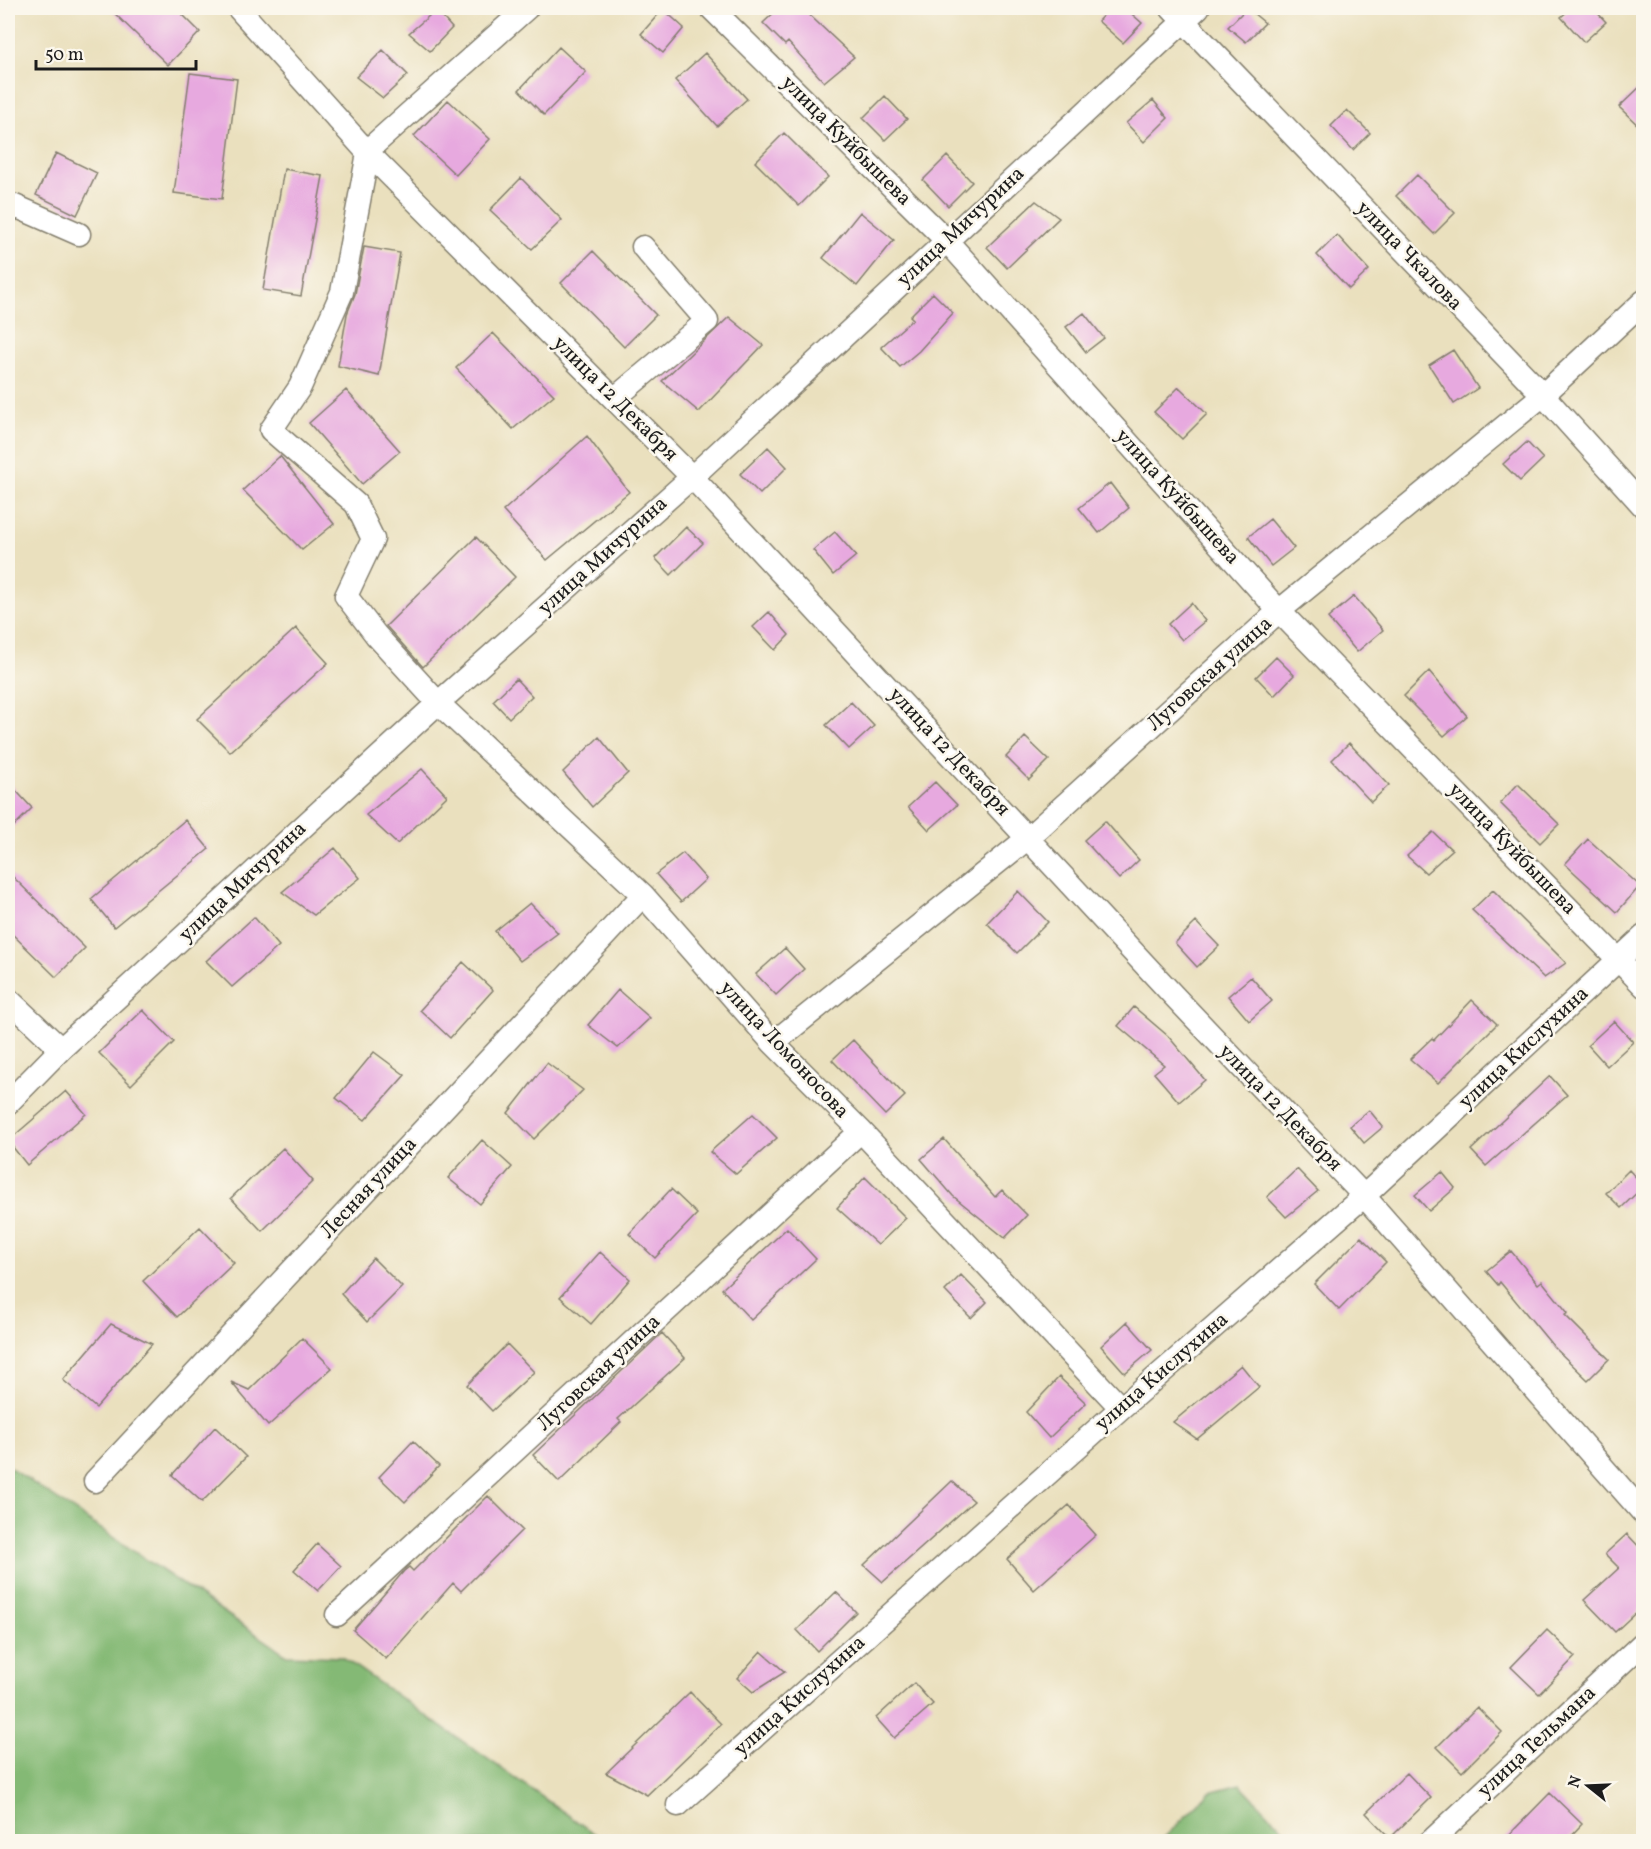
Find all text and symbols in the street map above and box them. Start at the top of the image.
scale bar [36,33,196,71]
text: 50 m [45,43,84,68]
street label: улица Куйбышева [774,69,918,213]
street label: улица Мичурина [891,160,1031,294]
street label: улица Чкалова [1349,195,1469,317]
street label: улица 12 Декабря [546,330,684,468]
street label: улица Куйбышева [1108,423,1246,571]
street label: улица Мичурина [532,490,674,622]
street label: Луговская улица [1141,610,1279,738]
street label: улица 12 Декабря [881,681,1017,823]
street label: улица Куйбышева [1441,776,1583,922]
street label: улица Мичурина [173,815,313,949]
street label: улица Ломоносова [712,975,856,1125]
street label: улица Кислухина [1452,980,1596,1116]
street label: улица 12 Декабря [1212,1038,1348,1178]
street label: Лесная улица [314,1131,424,1245]
street label: улица Кислухина [1089,1306,1235,1438]
street label: Луговская улица [531,1308,667,1438]
street label: улица Кислухина [728,1629,872,1763]
street label: улица Тельмана [1471,1679,1603,1805]
north arrow [1558,1756,1618,1816]
text: N [1563,1773,1588,1791]

